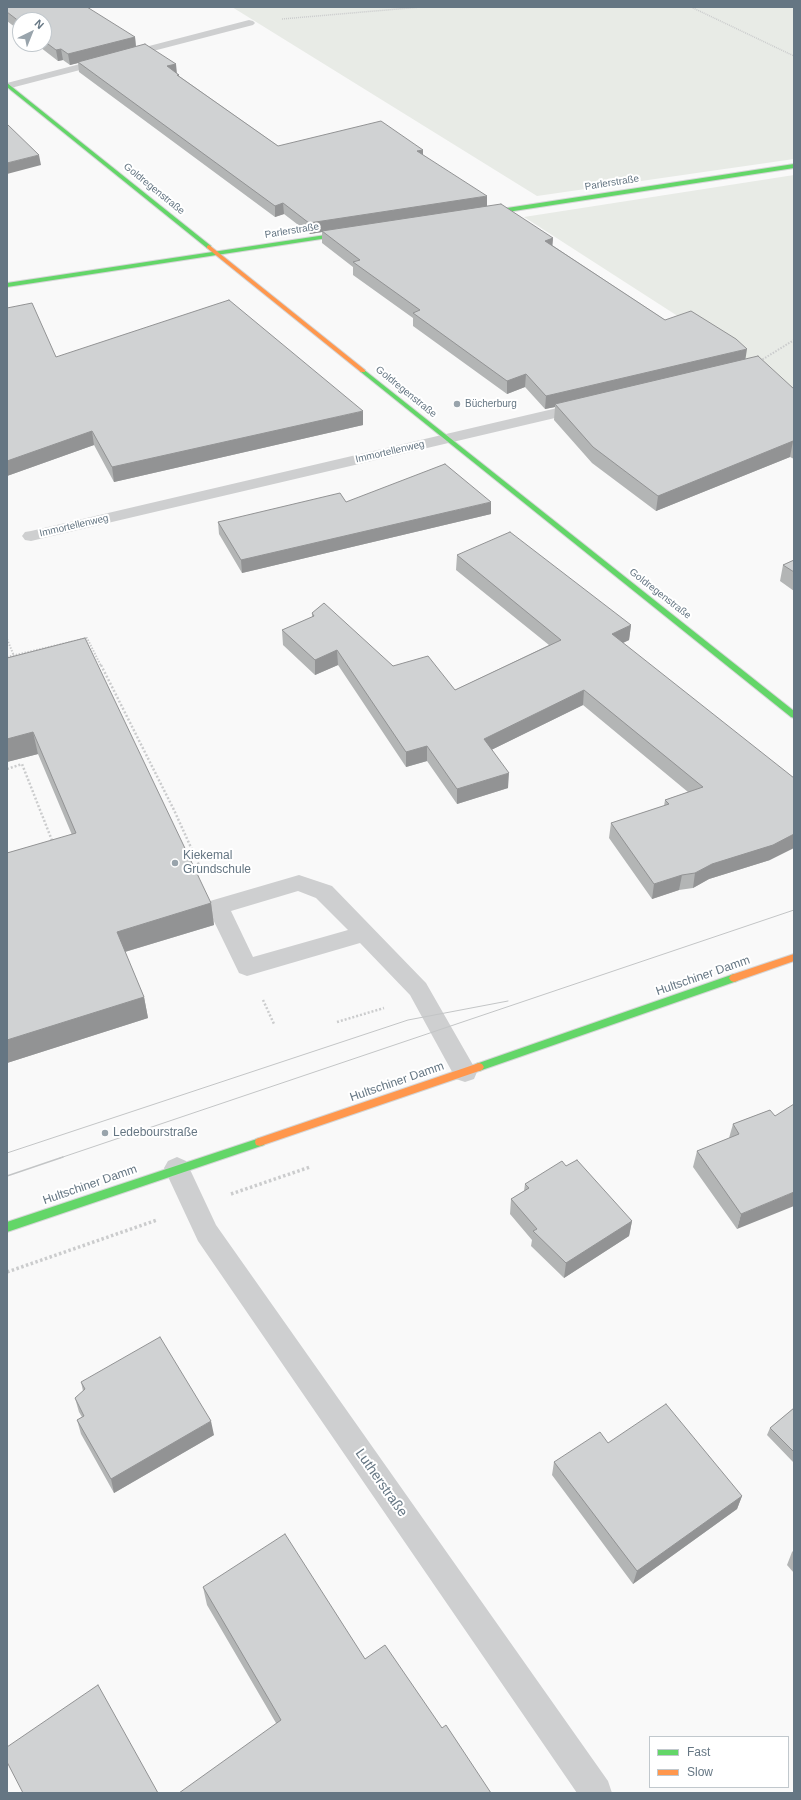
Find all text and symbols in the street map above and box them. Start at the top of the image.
north arrow [12,12,52,52]
text: N [32,17,46,31]
street label: Goldregenstraße [121,161,187,217]
street label: Parlerstraße [584,173,640,193]
street label: Parlerstraße [264,221,320,241]
street label: Goldregenstraße [373,364,439,420]
place label: Bücherburg [465,398,517,410]
marker: Bücherburg [452,399,462,409]
street label: Immortellenweg [354,438,426,466]
street label: Immortellenweg [38,512,110,540]
street label: Goldregenstraße [627,566,693,622]
place label: Kiekemal Grundschule [183,849,251,877]
marker: Kiekemal Grundschule [170,858,180,868]
street label: Hultschiner Damm [654,953,752,999]
street label: Hultschiner Damm [348,1059,446,1105]
place label: Ledebourstraße [113,1126,198,1140]
marker: Ledebourstraße [100,1128,110,1138]
street label: Hultschiner Damm [41,1162,139,1208]
street label: Lutherstraße [351,1446,411,1520]
legend [649,1736,789,1788]
text: Fast [687,1745,710,1759]
text: Slow [687,1765,713,1779]

